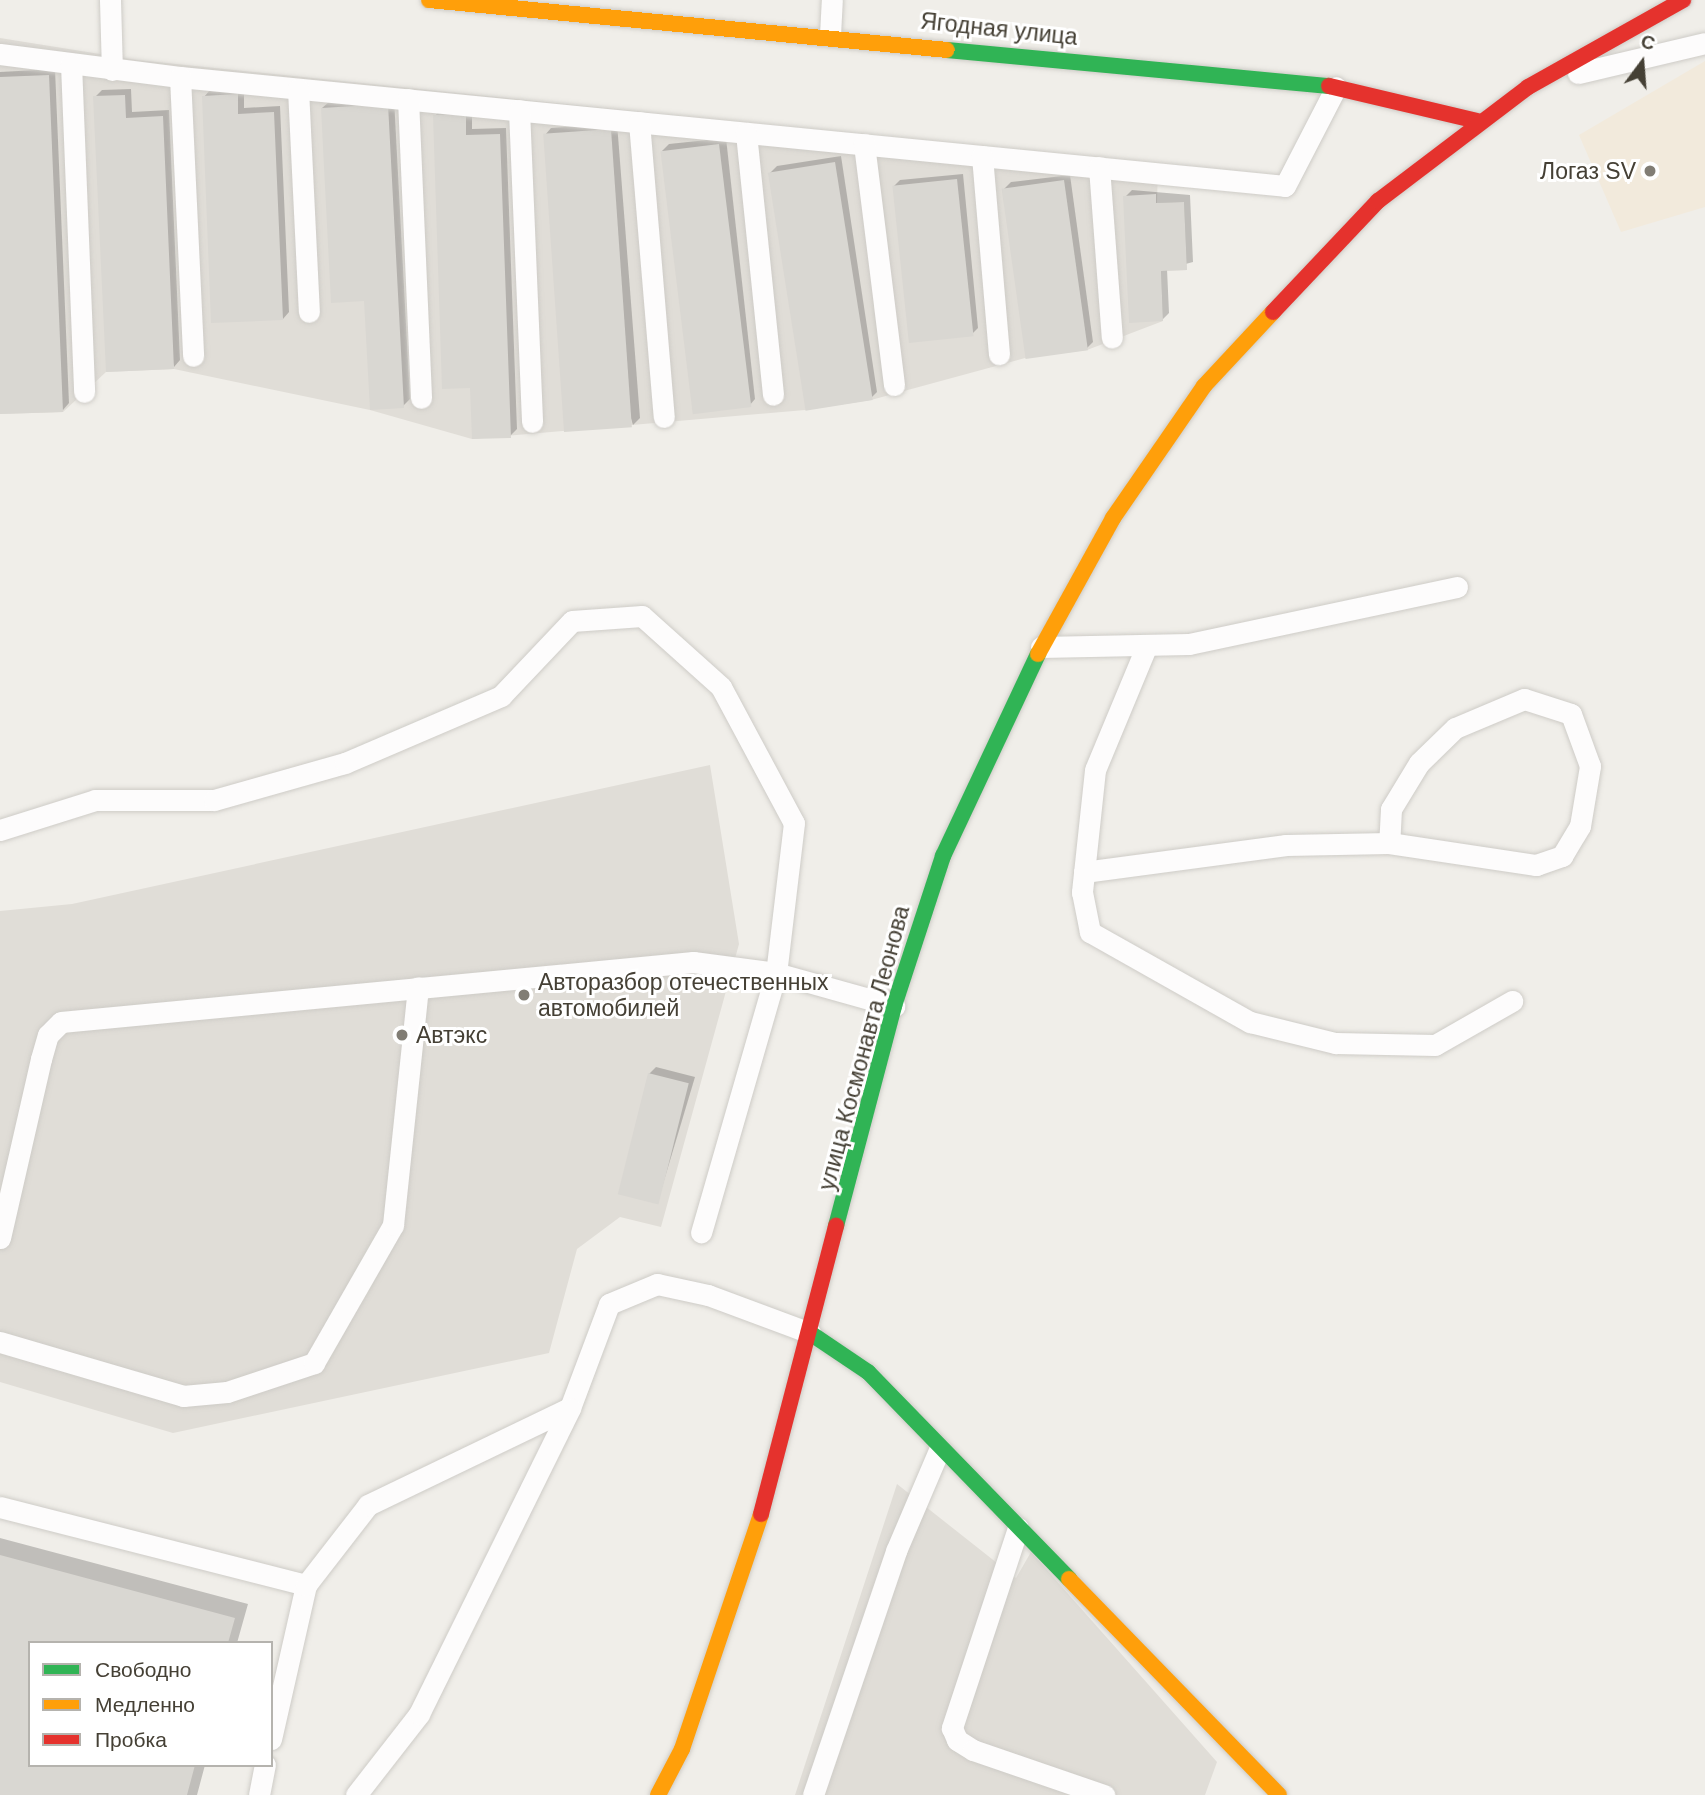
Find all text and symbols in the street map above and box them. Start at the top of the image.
street label: Ягодная улица [919,7,1079,51]
north arrow [1607,28,1677,98]
text: С [1638,30,1657,54]
place label: Логаз SV [1540,157,1636,185]
marker: Логаз SV [1642,163,1658,179]
street label: улица Космонавта Леонова [813,903,915,1193]
place label: Авторазбор отечественных автомобилей [538,968,828,1022]
marker: Авторазбор отечественных автомобилей [516,987,532,1003]
place label: Автэкс [416,1021,487,1049]
marker: Автэкс [394,1027,410,1043]
legend [28,1641,273,1767]
text: Свободно [95,1658,192,1681]
text: Медленно [95,1693,195,1716]
text: Пробка [95,1728,167,1751]

